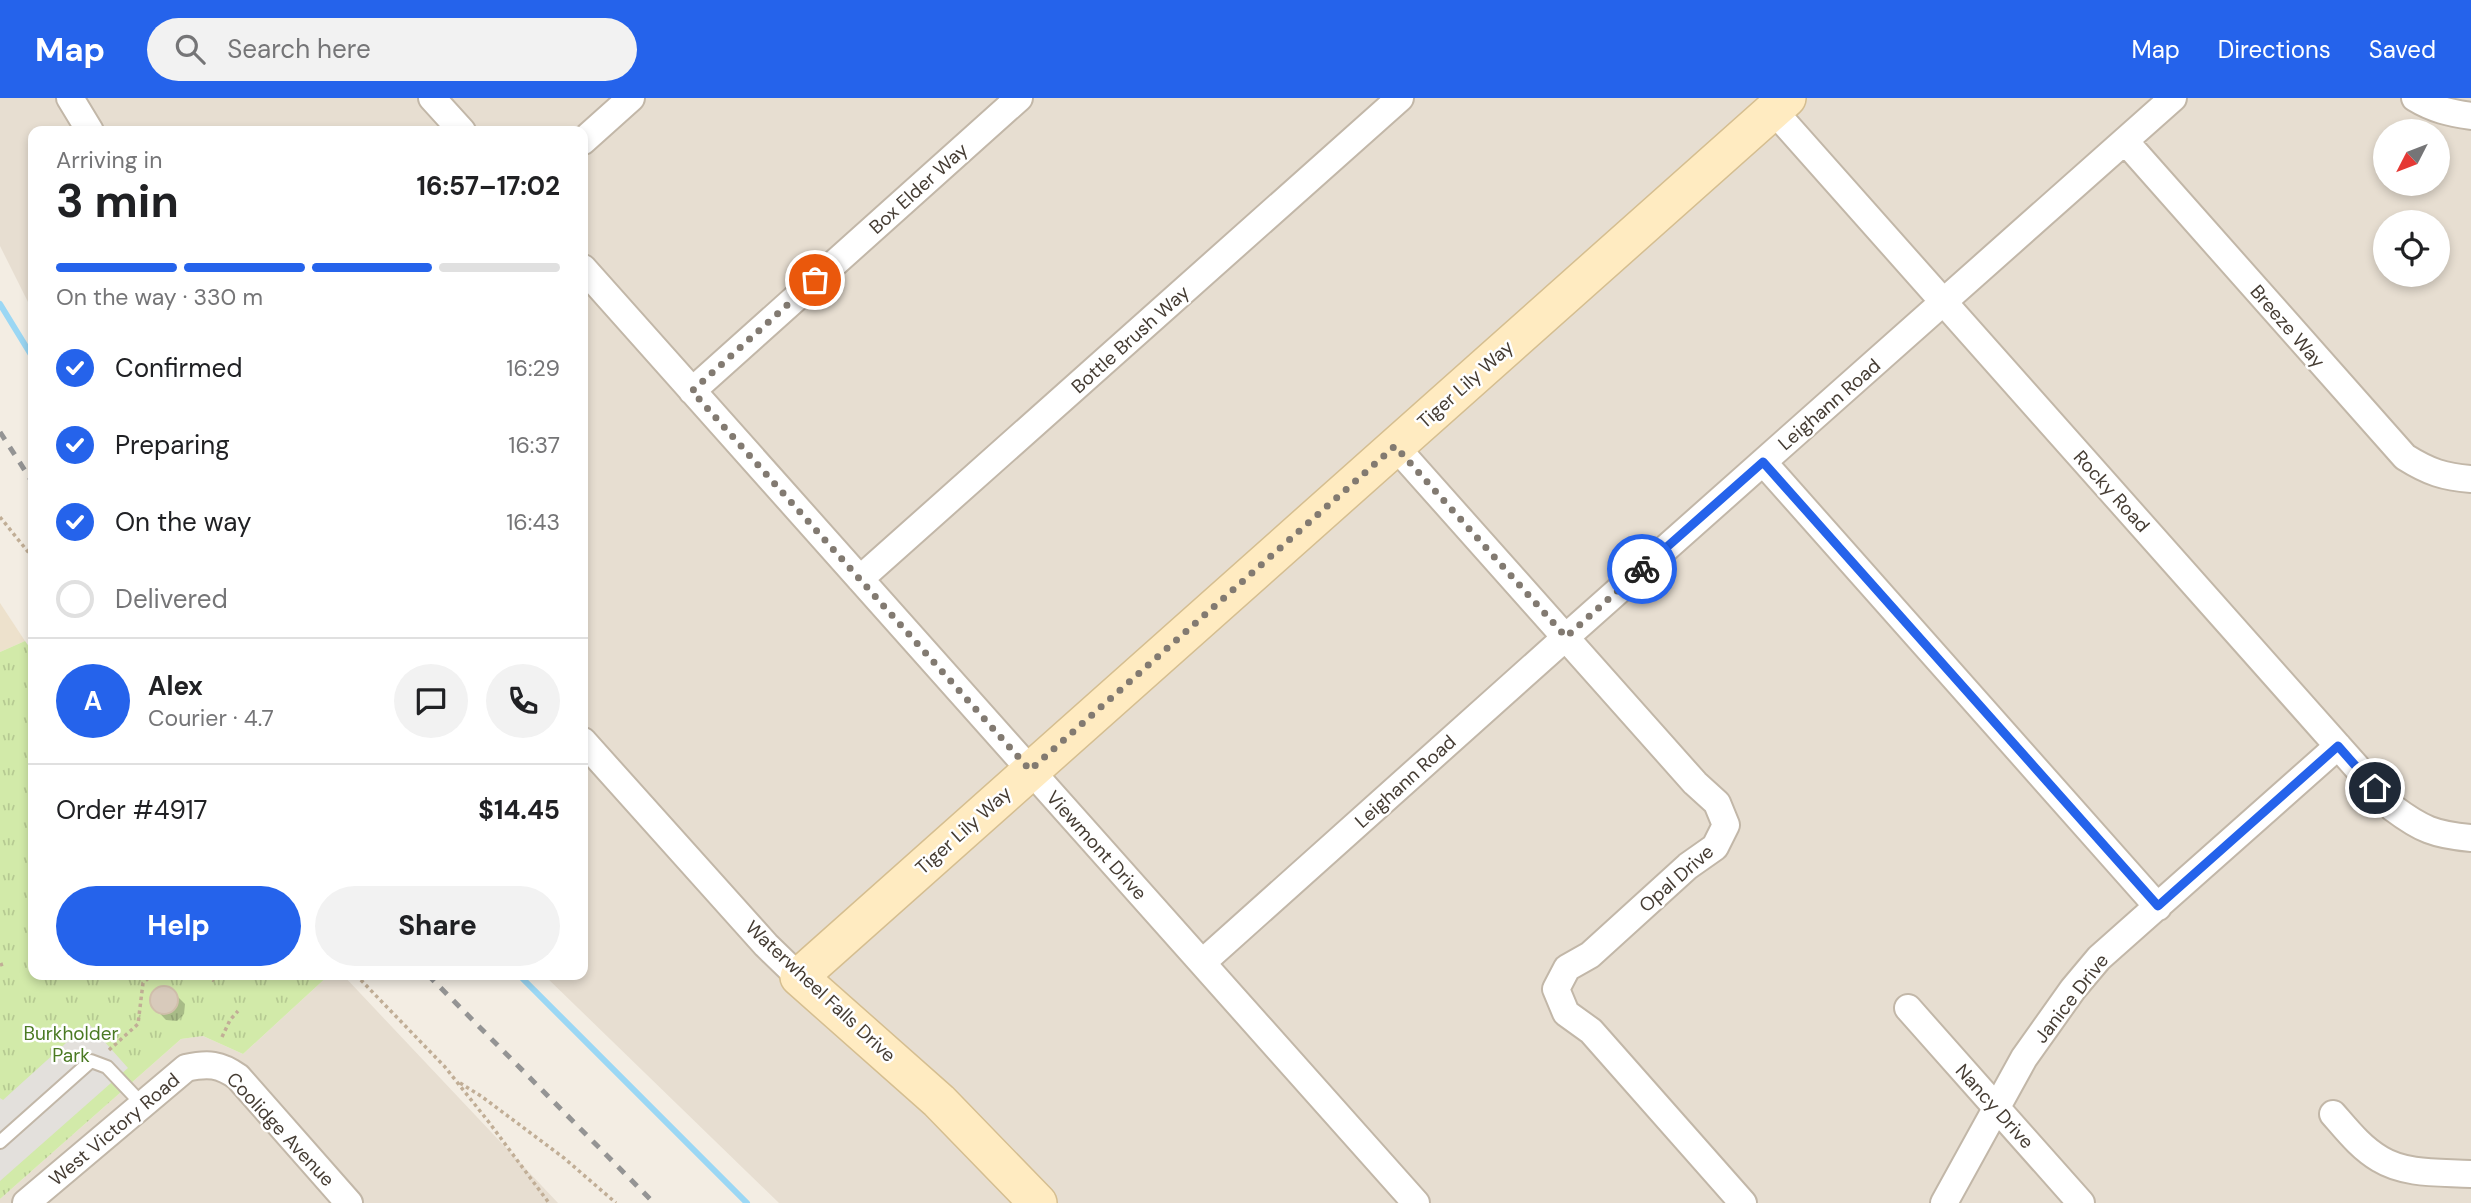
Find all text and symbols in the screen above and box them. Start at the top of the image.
search box [147,18,637,81]
text: Map [35,28,105,71]
icon: search [171,30,209,68]
text: Search here [227,32,371,66]
text: Map [2132,34,2180,65]
text: Directions [2218,34,2331,65]
text: Saved [2369,34,2436,65]
north arrow [2373,119,2450,196]
map controls [2373,119,2450,287]
street label: Box Elder Way [864,137,973,239]
text: Arriving in [56,145,162,175]
text: 16:57–17:02 [417,169,560,203]
text: 3 min [56,171,179,231]
button: locate [2373,210,2450,287]
pin [785,250,845,310]
icon: bag [796,261,834,299]
street label: Bottle Brush Way [1066,280,1195,399]
street label: Breeze Way [2245,280,2331,373]
text: On the way · 330 m [56,282,263,312]
street label: Tiger Lily Way [1412,334,1519,434]
icon: check [56,349,94,387]
text: Confirmed [115,351,242,385]
text: 16:29 [506,353,560,383]
street label: Leighann Road [1773,353,1886,456]
icon: check [56,426,94,464]
text: Preparing [115,428,230,462]
text: 16:37 [508,430,560,460]
street label: Rocky Road [2068,445,2155,538]
icon: check [56,503,94,541]
text: On the way [115,505,251,539]
text: 16:43 [506,507,560,537]
courier [1607,534,1677,604]
icon: bike [1623,550,1661,588]
text: Delivered [115,582,228,616]
button: chat [394,664,468,738]
button: phone [486,664,560,738]
text: Alex [148,669,203,703]
text: A [84,684,102,718]
text: Courier · 4.7 [148,703,274,733]
street label: Leighann Road [1349,729,1461,833]
pin [2345,758,2405,818]
icon: home [2356,769,2394,807]
street label: Tiger Lily Way [910,780,1017,880]
street label: Viewmont Drive [1041,785,1152,905]
text: Order #4917 [56,793,207,827]
text: $14.45 [478,793,560,827]
street label: Opal Drive [1634,839,1719,918]
button: Help [56,886,301,966]
button: Share [315,886,560,966]
street label: Waterwheel Falls Drive [740,915,901,1068]
street label: Janice Drive [2029,948,2114,1048]
park label: Burkholder Park [23,1021,119,1068]
street label: Nancy Drive [1950,1059,2039,1154]
street label: West Victory Road [44,1067,185,1191]
street label: Coolidge Avenue [221,1067,340,1192]

